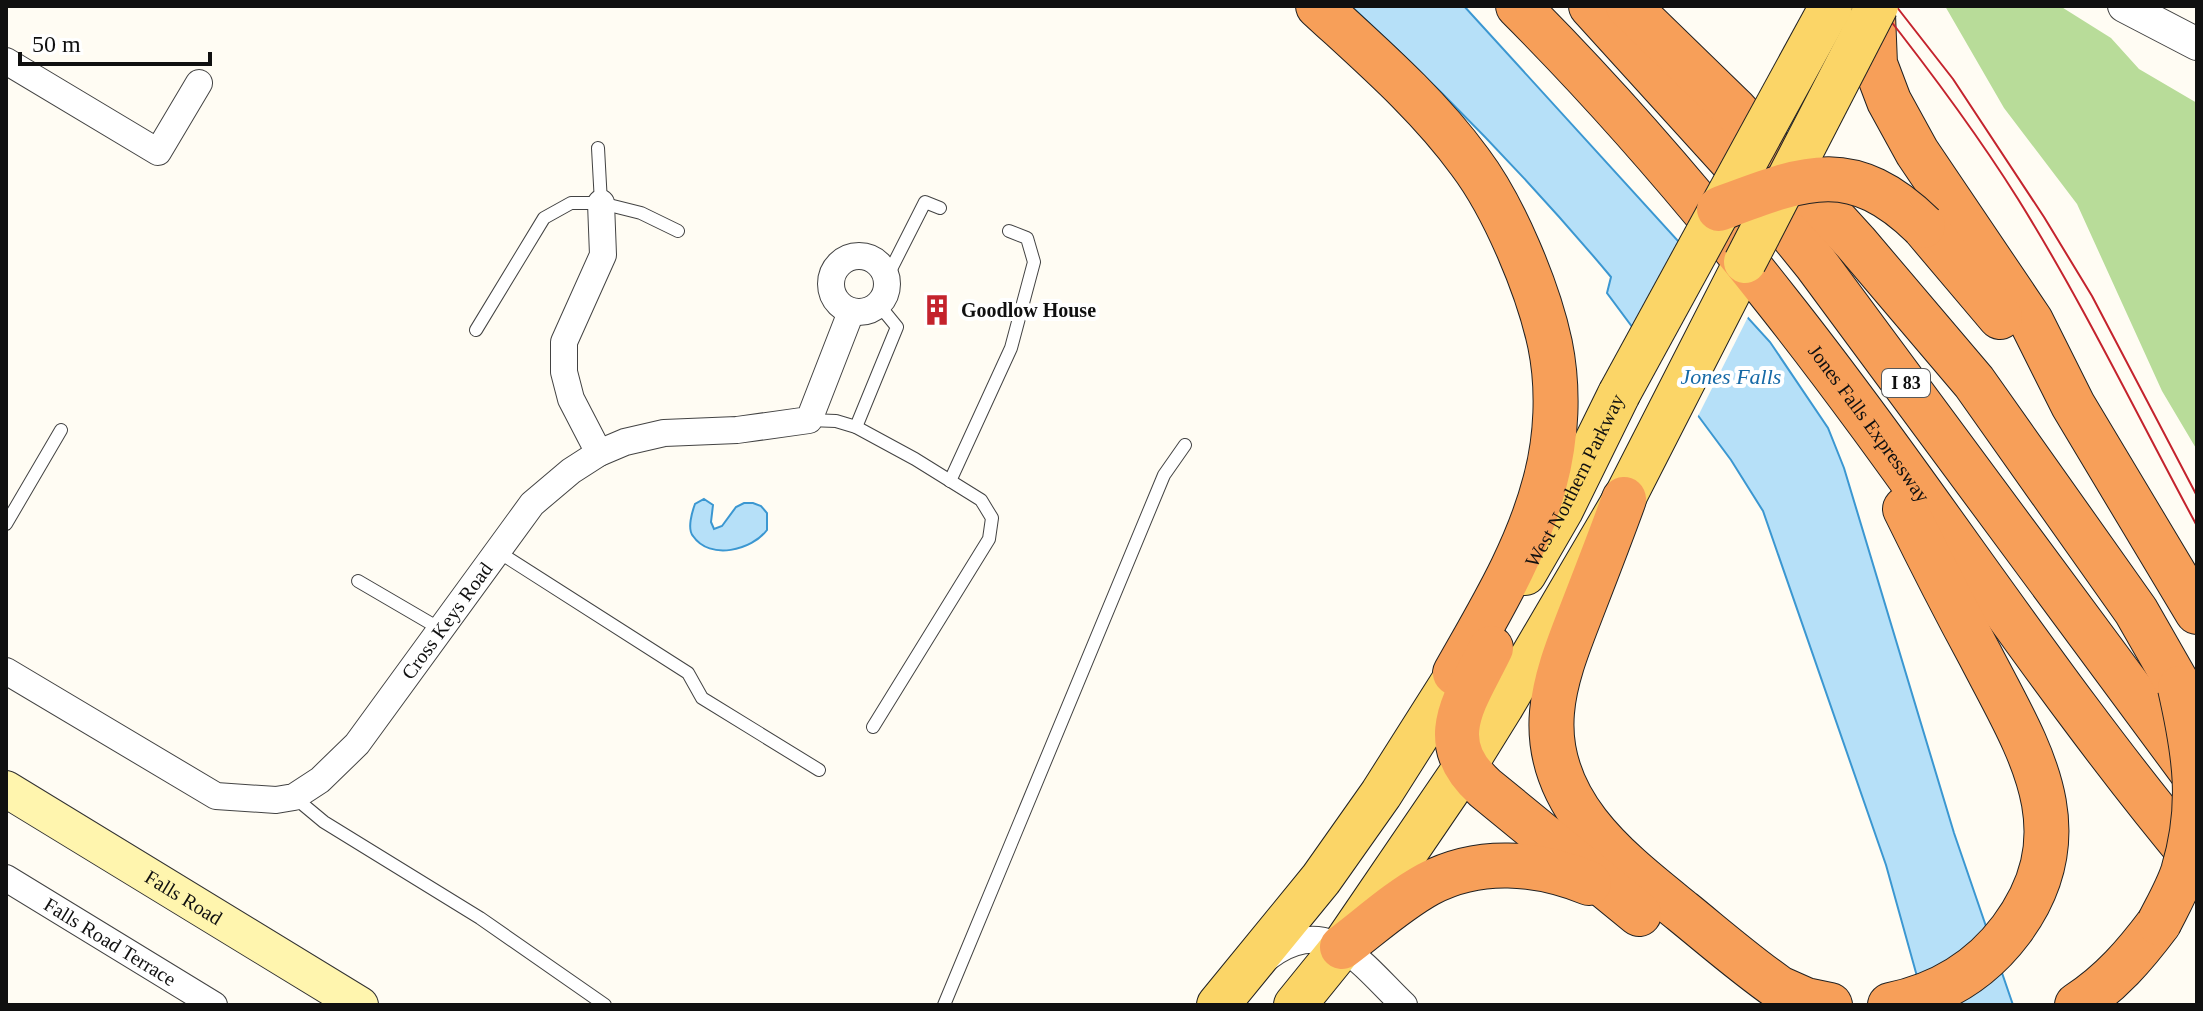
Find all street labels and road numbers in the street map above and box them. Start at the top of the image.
street label: Jones Falls Expressway [1804,340,1934,507]
road number: I 83 [1882,369,1930,397]
street label: West Northern Parkway [1521,390,1629,571]
street label: Cross Keys Road [397,558,497,683]
street label: Falls Road [141,866,226,929]
street label: Falls Road Terrace [40,893,180,990]

